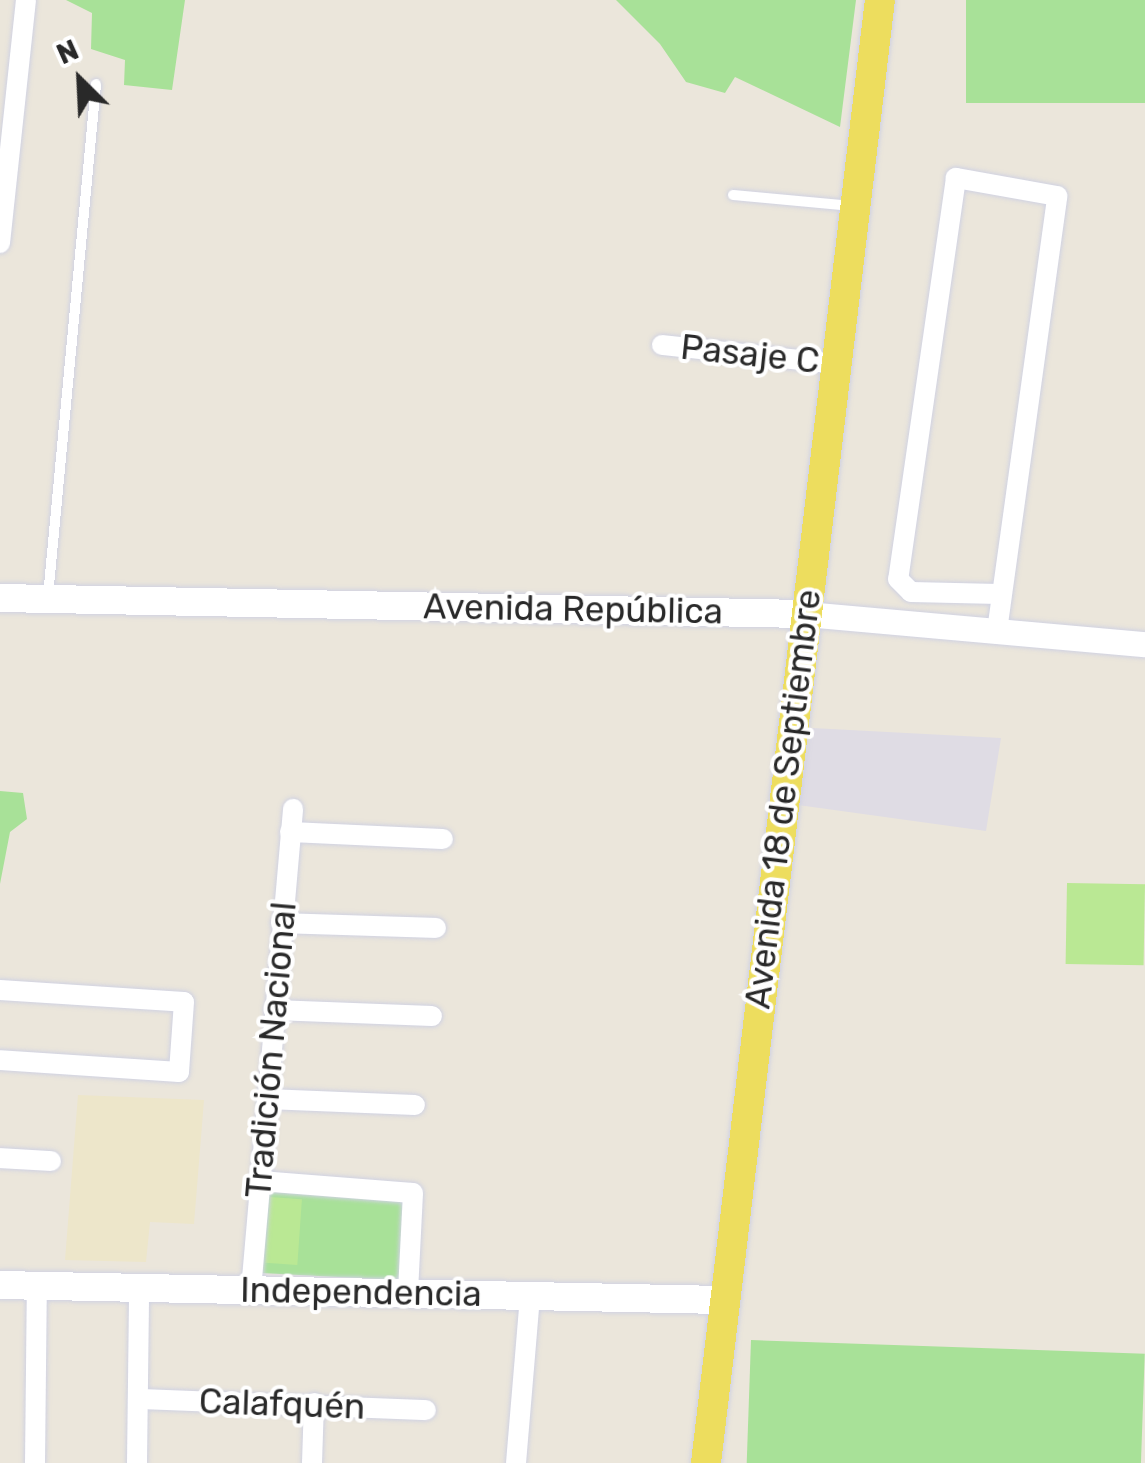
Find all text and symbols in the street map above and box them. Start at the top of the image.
north arrow [30,30,130,130]
text: N [52,33,83,71]
street label: Pasaje C [679,326,821,382]
street label: Avenida República [423,585,723,633]
street label: Avenida 18 de Septiembre [736,587,830,1011]
street label: Tradición Nacional [237,900,305,1200]
street label: Independencia [240,1269,482,1315]
street label: Calafquén [198,1380,366,1428]

